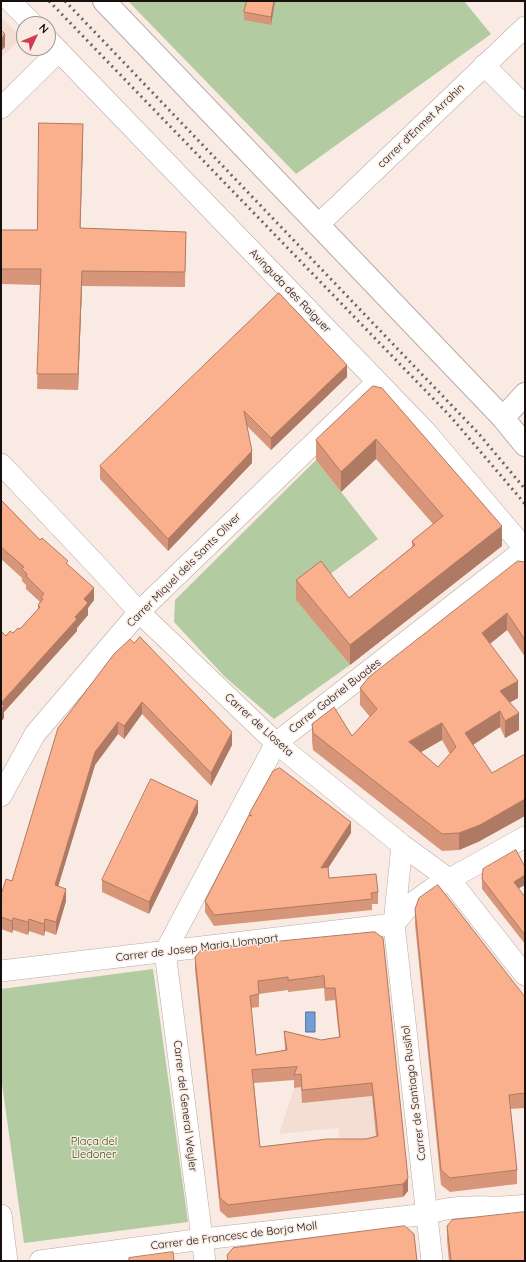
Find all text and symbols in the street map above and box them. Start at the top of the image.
north arrow [16,16,56,56]
text: N [36,21,52,36]
street label: carrer d'Enmet Arrahin [375,81,467,171]
street label: Avinguda des Raiguer [246,246,334,336]
street label: Carrer Miquel dels Sants Oliver [124,510,244,630]
street label: Carrer Gabriel Buades [286,656,384,736]
street label: Carrer de Lloseta [222,691,296,759]
street label: Carrer de Josep Maria Llompart [115,931,279,965]
street label: Carrer de Santiago Rusiñol [399,1025,429,1161]
street label: Carrer del General Weyler [170,1039,200,1173]
park label: Plaça del Lledoner [71,1135,117,1161]
street label: Carrer de Francesc de Borja Moll [150,1219,318,1253]

